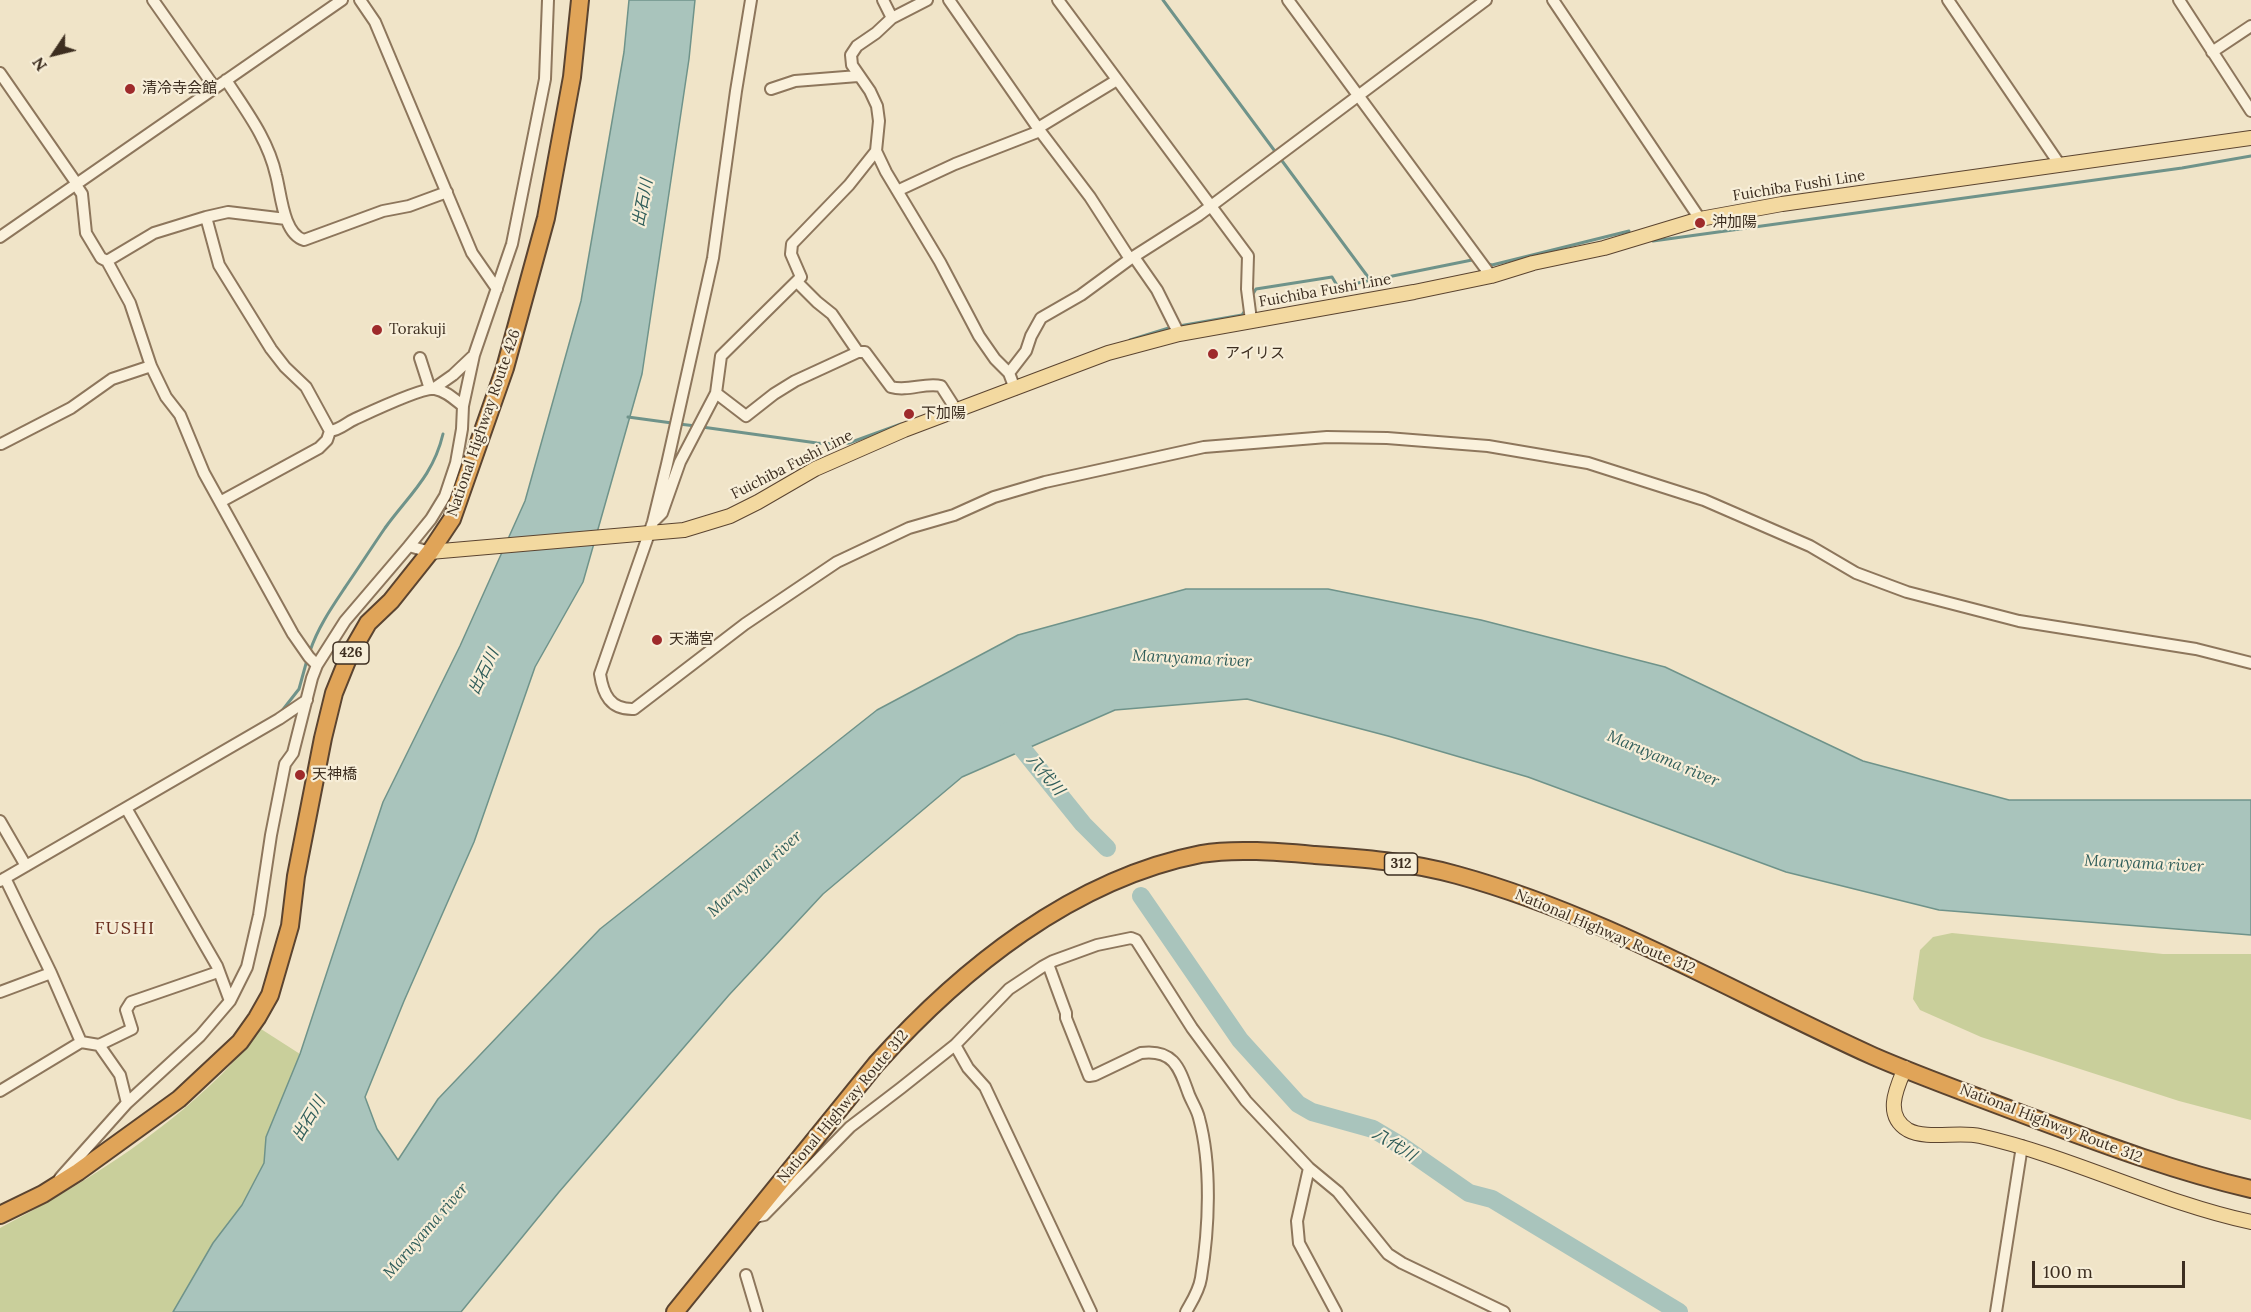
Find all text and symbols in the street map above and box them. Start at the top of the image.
north arrow [24,24,84,84]
text: N [28,54,51,75]
place label: 清冷寺会館 [142,80,217,98]
marker: 清冷寺会館 [123,82,137,96]
street label: Fuichiba Fushi Line [1731,167,1867,205]
water label: 出石川 [629,178,657,228]
place label: 沖加陽 [1712,214,1757,232]
marker: 沖加陽 [1693,216,1707,230]
street label: Fuichiba Fushi Line [1257,270,1393,312]
place label: Torakuji [389,321,446,339]
marker: Torakuji [370,323,384,337]
street label: National Highway Route 426 [443,327,525,519]
place label: アイリス [1225,345,1285,363]
marker: アイリス [1206,347,1220,361]
place label: 下加陽 [921,405,966,423]
marker: 下加陽 [902,407,916,421]
street label: Fuichiba Fushi Line [728,427,856,503]
place label: 天満宮 [669,631,714,649]
marker: 天満宮 [650,633,664,647]
road number: 426 [333,642,369,664]
water label: 出石川 [465,646,503,698]
water label: Maruyama river [1132,646,1252,672]
water label: Maruyama river [1604,727,1722,791]
water label: 八代川 [1022,750,1068,800]
place label: 天神橋 [312,766,357,784]
marker: 天神橋 [293,768,307,782]
water label: Maruyama river [704,827,806,921]
water label: Maruyama river [2084,851,2204,877]
road number: 312 [1384,853,1418,875]
street label: National Highway Route 312 [1512,886,1698,978]
district label: FUSHI [94,918,156,940]
street label: National Highway Route 312 [774,1027,912,1187]
street label: National Highway Route 312 [1957,1081,2145,1167]
water label: 出石川 [288,1093,330,1145]
water label: 八代川 [1369,1124,1419,1166]
water label: Maruyama river [379,1179,473,1283]
scale bar [2035,1249,2188,1287]
text: 100 m [2043,1260,2093,1283]

